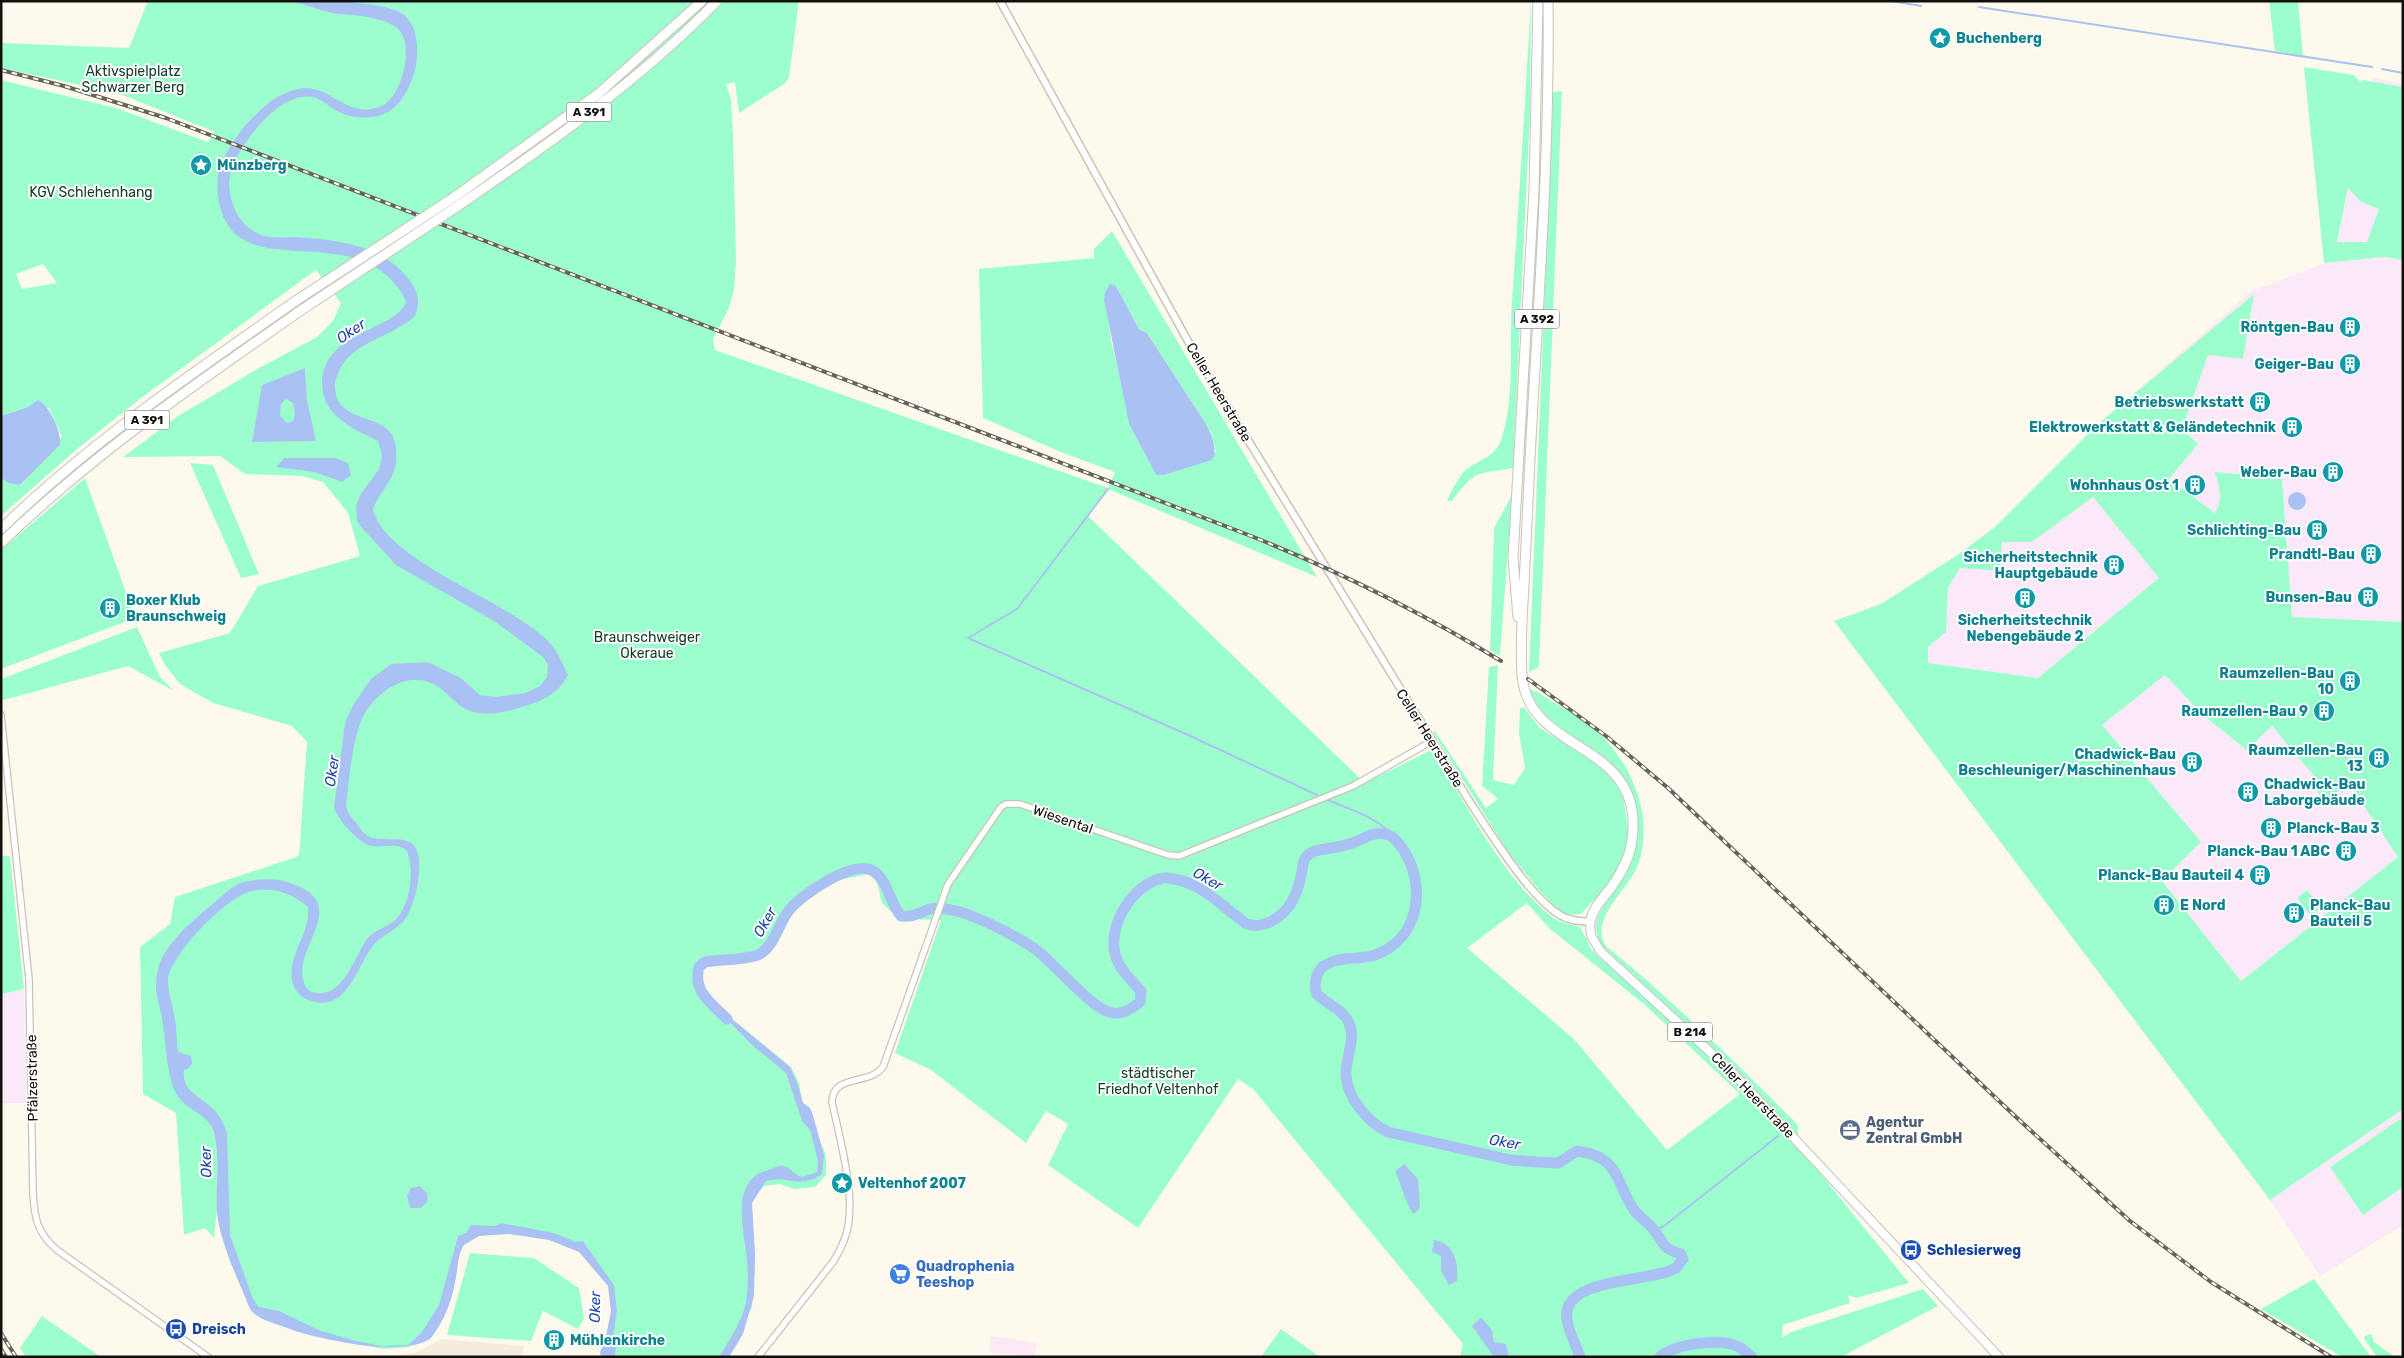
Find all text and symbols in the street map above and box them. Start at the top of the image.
place icon: Buchenberg [1928,26,1952,50]
place label: Buchenberg [1956,30,2042,47]
park label: Aktivspielplatz Schwarzer Berg [82,63,184,96]
road number: A 391 [566,102,612,121]
place icon: Münzberg [189,153,213,177]
place label: Münzberg [217,157,287,174]
park label: KGV Schlehenhang [29,184,153,201]
road number: A 392 [1514,310,1560,328]
water label: Oker [333,314,370,347]
building icon: Röntgen-Bau [2338,315,2362,339]
place label: Röntgen-Bau [2240,319,2334,336]
street label: Celler Heerstraße [1182,340,1255,445]
building icon: Geiger-Bau [2338,352,2362,376]
place label: Geiger-Bau [2255,356,2334,373]
building icon: Betriebswerkstatt [2248,390,2272,414]
place label: Betriebswerkstatt [2115,394,2244,411]
road number: A 391 [124,410,170,430]
building icon: Elektrowerkstatt & Geländetechnik [2280,415,2304,439]
place label: Elektrowerkstatt & Geländetechnik [2029,419,2277,436]
building icon: Weber-Bau [2321,460,2345,484]
place label: Weber-Bau [2240,464,2317,481]
building icon: Wohnhaus Ost 1 [2183,473,2207,497]
place label: Wohnhaus Ost 1 [2070,477,2179,494]
building icon: Schlichting-Bau [2305,518,2329,542]
place label: Schlichting-Bau [2187,522,2301,539]
building icon: Prandtl-Bau [2359,542,2383,566]
place label: Prandtl-Bau [2269,546,2355,563]
place label: Sicherheitstechnik Hauptgebäude [1964,549,2099,582]
building icon: Sicherheitstechnik Hauptgebäude [2102,553,2126,577]
building icon: Bunsen-Bau [2356,585,2380,609]
building icon: Sicherheitstechnik Nebengebäude 2 [2013,586,2037,610]
place label: Bunsen-Bau [2265,589,2352,606]
place label: Boxer Klub Braunschweig [126,592,226,625]
building icon: Boxer Klub Braunschweig [98,596,122,620]
place label: Sicherheitstechnik Nebengebäude 2 [1958,612,2093,645]
park label: Braunschweiger Okeraue [594,629,701,662]
place label: Raumzellen-Bau 10 [2219,665,2334,698]
building icon: Raumzellen-Bau 10 [2338,669,2362,693]
street label: Celler Heerstraße [1392,686,1467,791]
building icon: Raumzellen-Bau 9 [2312,699,2336,723]
place label: Raumzellen-Bau 9 [2181,703,2308,720]
place label: Raumzellen-Bau 13 [2248,742,2363,775]
place label: Chadwick-Bau Beschleuniger/Maschinenhaus [1958,746,2176,779]
building icon: Raumzellen-Bau 13 [2367,746,2391,770]
building icon: Chadwick-Bau Beschleuniger/Maschinenhaus [2180,750,2204,774]
water label: Oker [321,753,343,788]
place label: Chadwick-Bau Laborgebäude [2264,776,2366,809]
building icon: Chadwick-Bau Laborgebäude [2236,780,2260,804]
street label: Wiesental [1031,801,1095,838]
building icon: Planck-Bau 3 [2259,816,2283,840]
place label: Planck-Bau 3 [2287,820,2380,837]
building icon: Planck-Bau 1 ABC [2334,839,2358,863]
place label: Planck-Bau 1 ABC [2207,843,2330,860]
water label: Oker [1190,863,1227,895]
building icon: Planck-Bau Bauteil 4 [2248,863,2272,887]
place label: Planck-Bau Bauteil 4 [2098,867,2244,884]
building icon: E Nord [2152,893,2176,917]
place label: E Nord [2180,897,2226,914]
place label: Planck-Bau Bauteil 5 [2310,897,2390,930]
building icon: Planck-Bau Bauteil 5 [2282,901,2306,925]
water label: Oker [749,903,781,940]
road number: B 214 [1668,1022,1712,1042]
street label: Pfälzerstraße [23,1034,42,1122]
street label: Celler Heerstraße [1707,1049,1798,1142]
park label: städtischer Friedhof Veltenhof [1098,1065,1219,1098]
place label: Agentur Zentral GmbH [1866,1114,1962,1147]
office icon: Agentur Zentral GmbH [1838,1118,1862,1142]
water label: Oker [1488,1130,1523,1154]
water label: Oker [196,1145,216,1178]
place icon: Veltenhof 2007 [830,1171,854,1195]
place label: Veltenhof 2007 [858,1175,966,1192]
bus stop icon: Schlesierweg [1899,1238,1923,1262]
place label: Schlesierweg [1927,1242,2021,1259]
place label: Quadrophenia Teeshop [916,1258,1014,1291]
supermarket icon: Quadrophenia Teeshop [888,1262,912,1286]
water label: Oker [586,1290,604,1323]
bus stop icon: Dreisch [164,1317,188,1341]
place label: Dreisch [192,1321,246,1338]
building icon: Mühlenkirche [542,1328,566,1352]
place label: Mühlenkirche [570,1332,665,1349]

